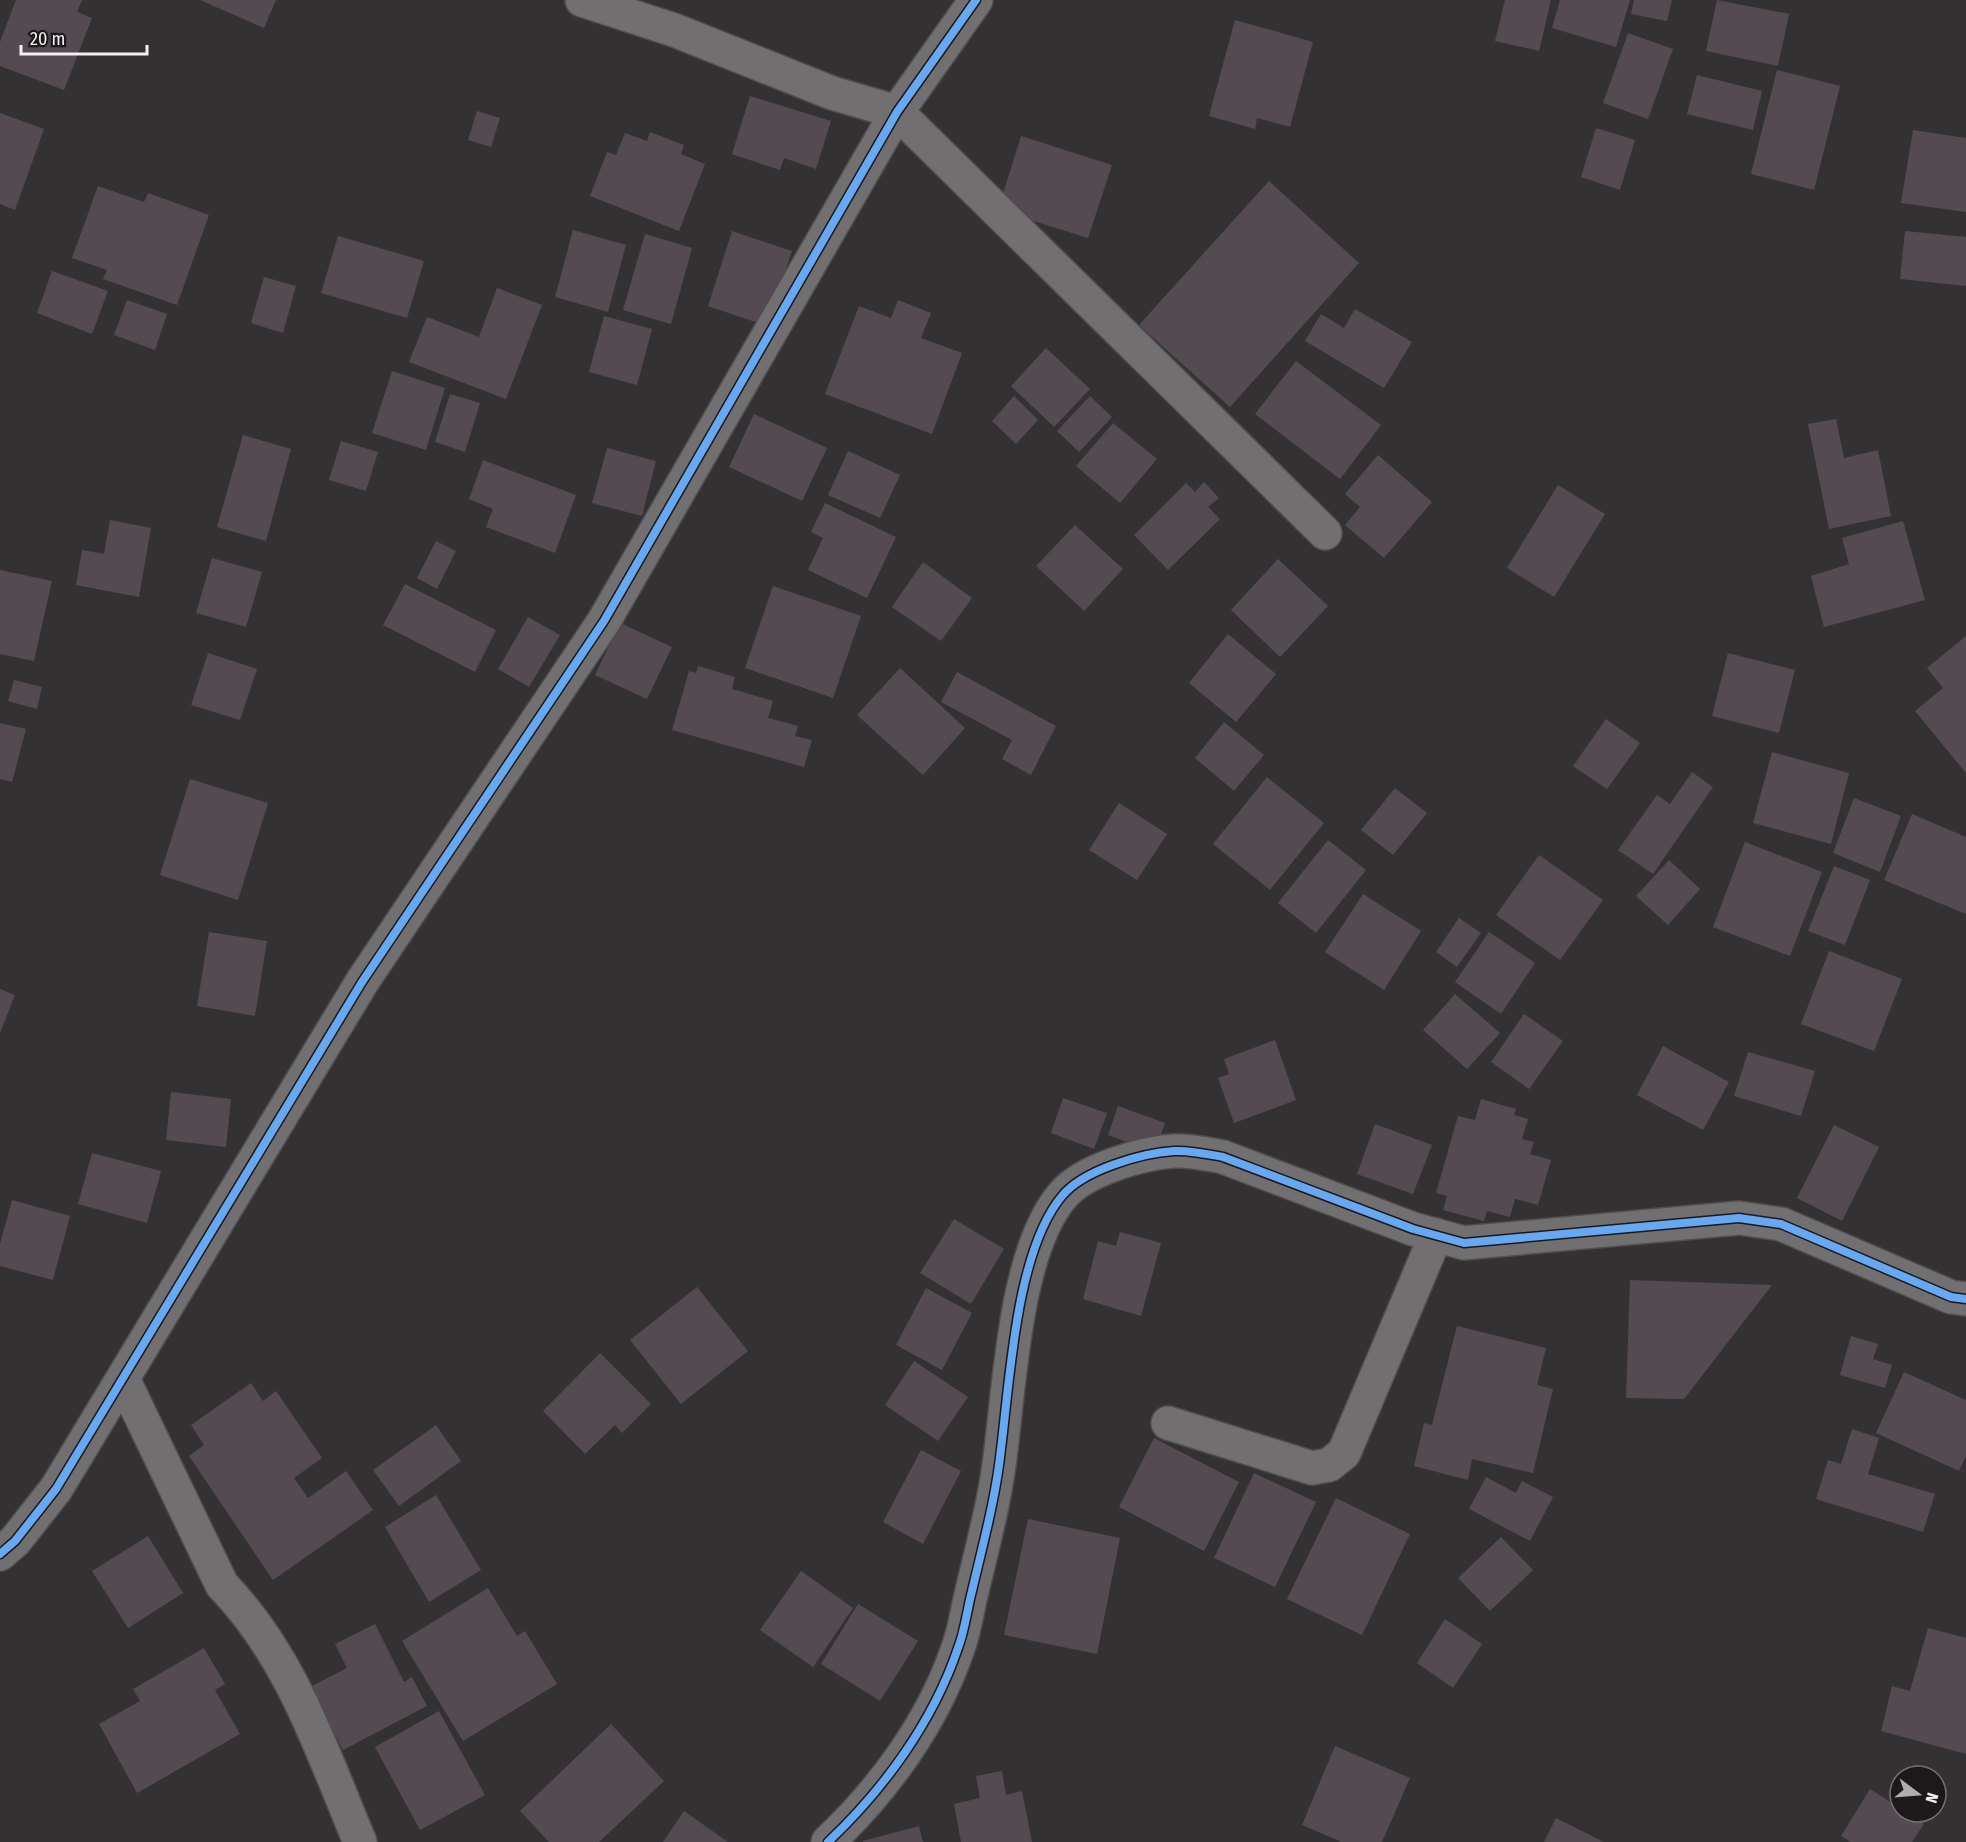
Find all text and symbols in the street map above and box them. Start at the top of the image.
scale bar [21,18,147,56]
text: 20 m [30,28,65,50]
north arrow [1888,1764,1948,1824]
text: N [1921,1791,1942,1805]

